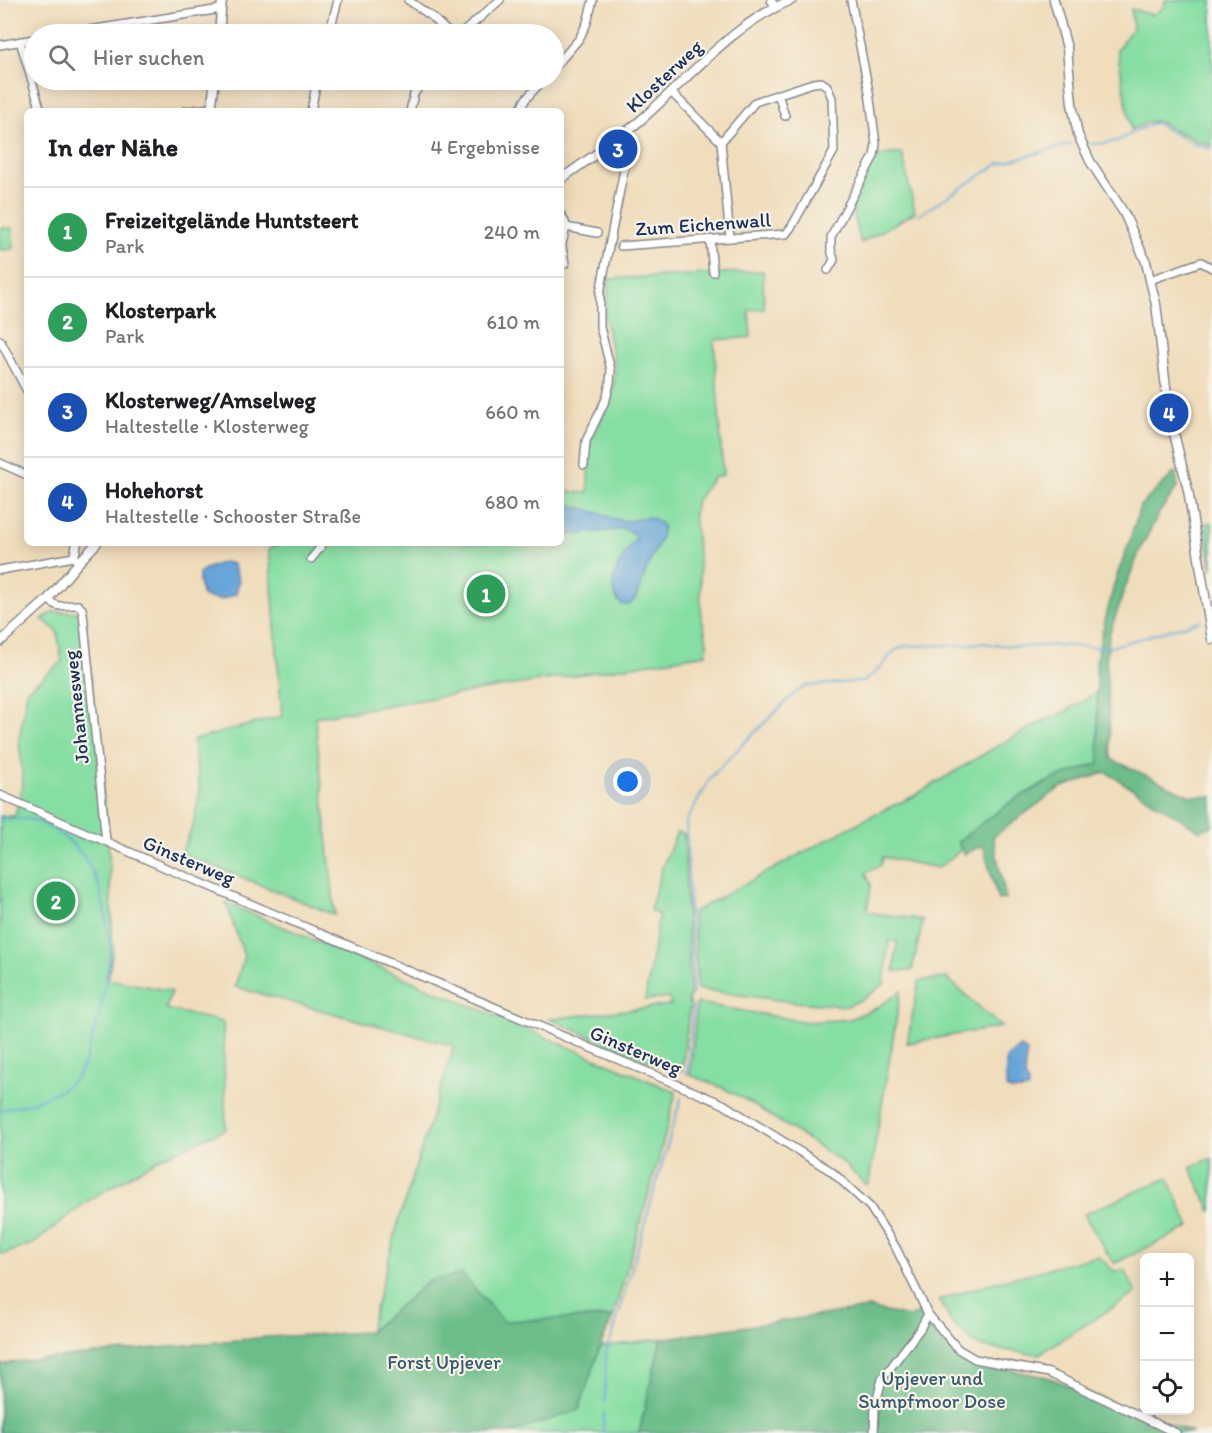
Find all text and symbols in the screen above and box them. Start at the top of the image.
search box [24,24,564,90]
street label: Klosterweg [621,34,708,118]
icon: search [45,41,78,74]
text: Hier suchen [93,44,204,71]
pin: 3 [598,126,638,172]
text: In der Nähe [48,131,178,163]
text: 4 Ergebnisse [430,135,540,159]
text: Freizeitgelände Huntsteert [105,207,359,234]
street label: Zum Eichenwall [634,207,772,241]
text: 1 [63,220,72,244]
text: 240 m [484,220,540,244]
text: Park [105,234,144,258]
text: Klosterpark [105,297,216,324]
text: 2 [62,310,73,334]
text: 610 m [487,310,540,334]
text: Park [105,324,144,348]
text: Klosterweg/Amselweg [105,387,316,414]
pin: 4 [1150,390,1188,436]
text: 3 [62,400,73,424]
text: 660 m [485,400,540,424]
text: Haltestelle · Klosterweg [105,414,309,438]
text: Hohehorst [105,477,203,504]
text: 4 [61,490,74,514]
text: 680 m [485,490,540,514]
text: Haltestelle · Schooster Straße [105,504,361,528]
pin: 1 [466,572,506,616]
street label: Johannesweg [58,648,94,765]
your location [613,767,642,796]
street label: Ginsterweg [139,830,239,890]
pin: 2 [36,878,76,924]
street label: Ginsterweg [586,1020,686,1080]
map controls [1140,1253,1194,1415]
button: + [1140,1253,1194,1307]
button: − [1140,1307,1194,1361]
park label: Forst Upjever [387,1350,501,1374]
button: locate [1140,1361,1194,1415]
park label: Upjever und Sumpfmoor Dose [858,1366,1006,1413]

